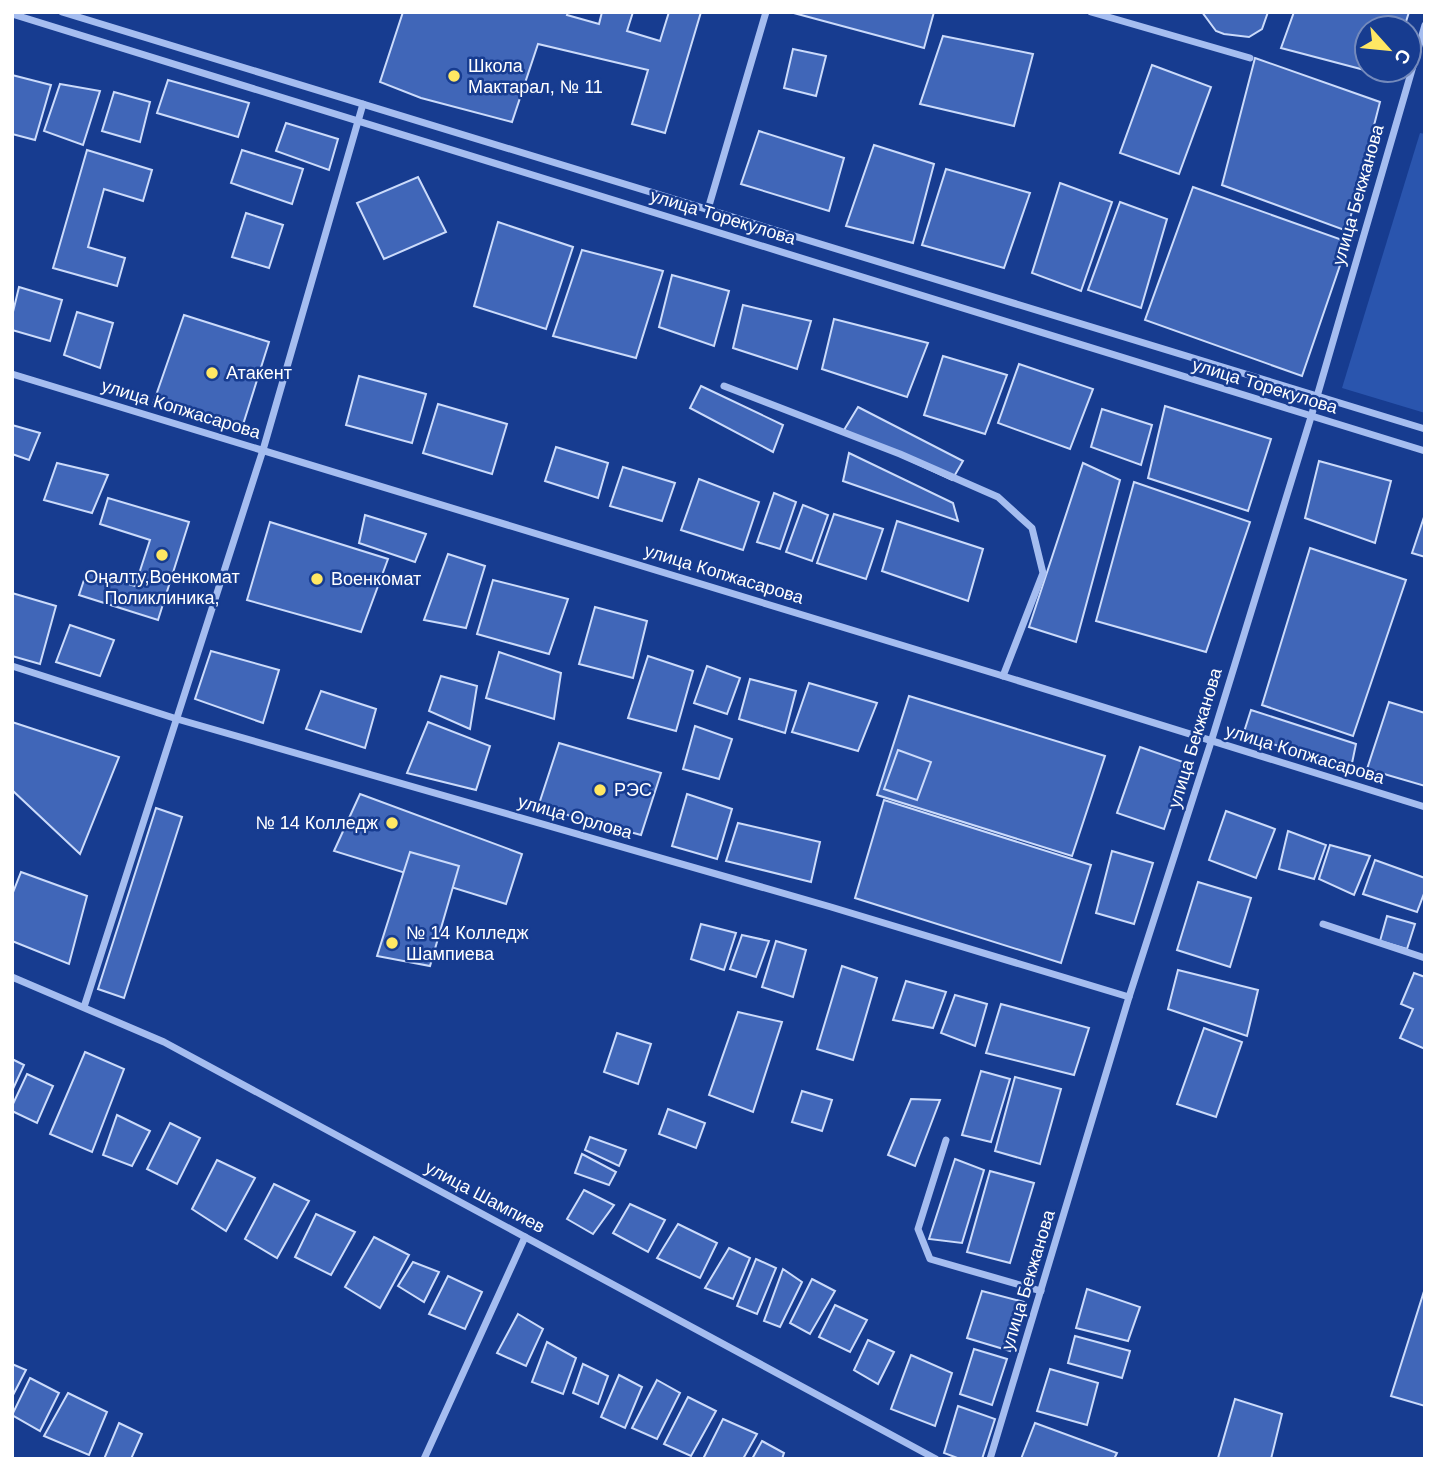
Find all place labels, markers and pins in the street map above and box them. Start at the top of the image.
place label: Школа Мактарал, № 11 [468,56,603,97]
marker: Школа Мактарал, № 11 [446,68,462,84]
place label: Атакент [226,363,292,383]
marker: Атакент [204,365,220,381]
marker: Оңалту,Военкомат Поликлиника, [154,547,170,563]
place label: Оңалту,Военкомат Поликлиника, [84,567,240,608]
place label: Военкомат [331,569,421,589]
marker: Военкомат [309,571,325,587]
place label: РЭС [614,780,652,800]
marker: РЭС [592,782,608,798]
place label: № 14 Колледж [255,813,378,833]
marker: № 14 Колледж [384,815,400,831]
place label: № 14 Колледж Шампиева [406,923,529,964]
marker: № 14 Колледж Шампиева [384,935,400,951]

